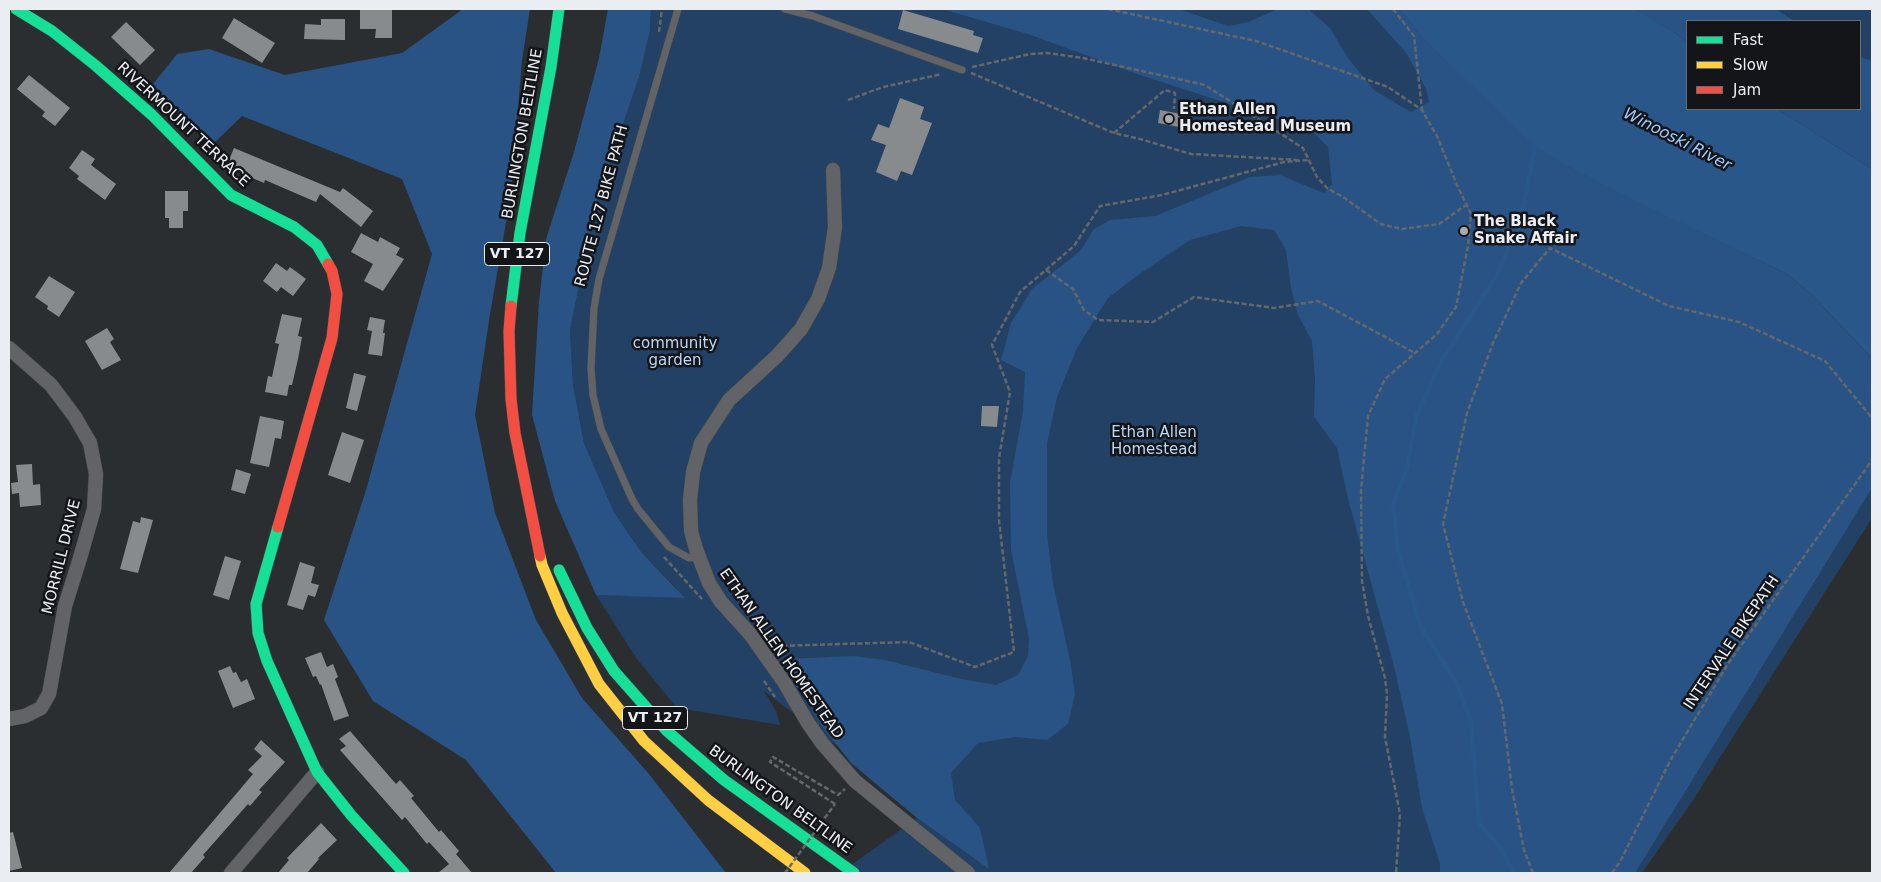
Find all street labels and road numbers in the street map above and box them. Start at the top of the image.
street label: BURLINGTON BELTLINE [499,48,547,220]
street label: RIVERMOUNT TERRACE [113,59,253,191]
street label: ROUTE 127 BIKE PATH [572,123,632,289]
road number: VT 127 [484,242,550,266]
street label: MORRILL DRIVE [39,498,85,616]
street label: ETHAN ALLEN HOMESTEAD [715,565,847,743]
street label: INTERVALE BIKEPATH [1680,573,1784,713]
road number: VT 127 [622,706,688,730]
street label: BURLINGTON BELTLINE [705,742,855,858]

